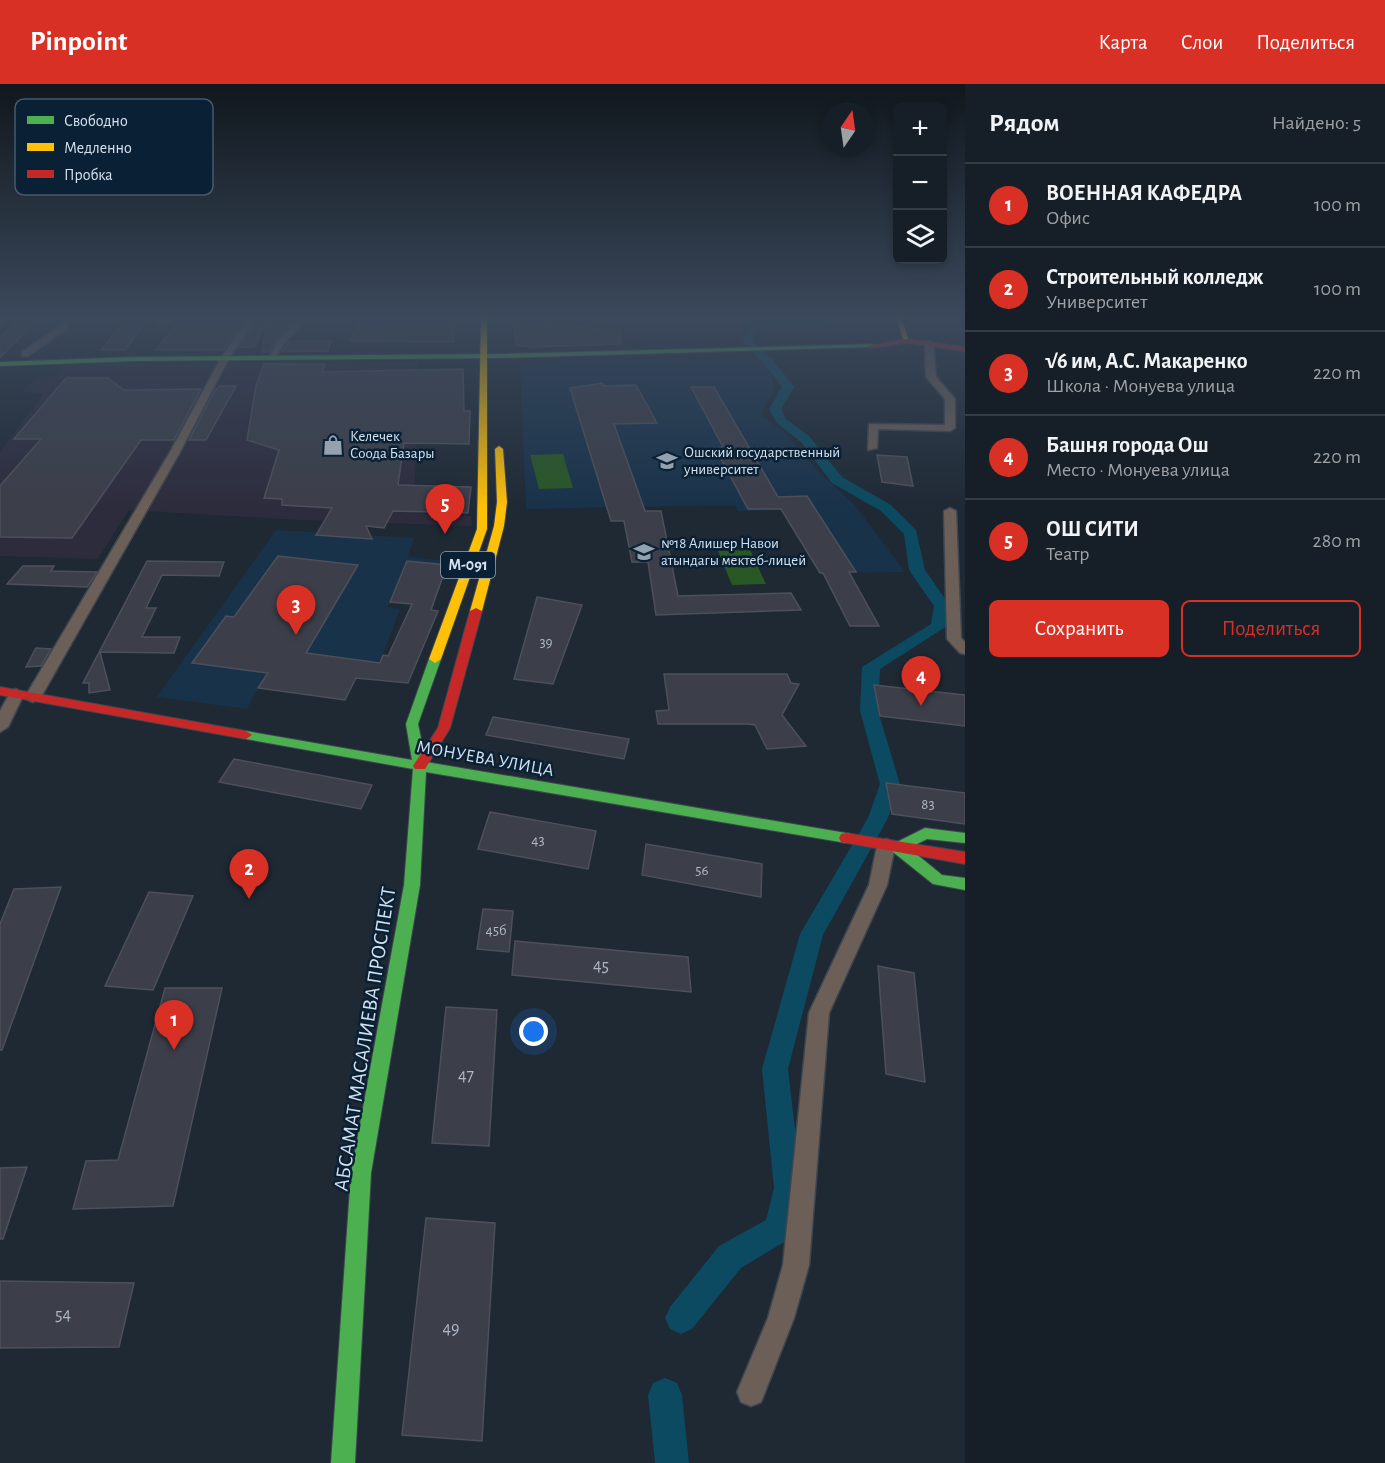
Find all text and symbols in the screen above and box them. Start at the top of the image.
text: Pinpoint [30,28,128,56]
text: Карта [1098,32,1148,53]
text: Слои [1181,32,1223,53]
text: Поделиться [1256,32,1355,53]
legend [15,99,213,195]
north arrow [821,102,875,156]
map controls [893,102,947,264]
button: + [893,102,947,156]
text: Рядом [989,110,1060,136]
text: Свободно [64,113,128,129]
text: Найдено: 5 [1272,113,1361,133]
text: Медленно [64,140,132,156]
button: − [893,156,947,210]
text: Пробка [64,167,113,183]
text: ВОЕННАЯ КАФЕДРА [1046,182,1242,204]
text: 1 [1005,195,1012,215]
text: 100 m [1314,195,1361,215]
text: Офис [1046,208,1090,228]
button: layers [893,210,947,264]
text: Строительный колледж [1046,266,1264,288]
text: 2 [1004,279,1013,299]
text: 100 m [1314,279,1361,299]
text: Университет [1046,292,1147,312]
text: √6 им, А.С. Макаренко [1046,350,1248,372]
text: 3 [1004,363,1013,383]
text: 220 m [1313,363,1361,383]
text: Школа · Монуева улица [1046,376,1235,396]
place label: Келечек Соода Базары [350,429,434,461]
shop icon: Келечек Соода Базары [321,433,345,457]
text: Башня города Ош [1046,434,1209,456]
place label: Ошский государственный университет [683,445,840,477]
text: 4 [1003,447,1014,467]
text: 220 m [1313,447,1361,467]
school or university icon: Ошский государственный университет [655,449,679,473]
text: Место · Монуева улица [1046,460,1230,480]
pin: 5 [426,484,464,534]
text: ОШ СИТИ [1046,518,1139,540]
text: 5 [1004,531,1013,551]
text: 280 m [1313,531,1361,551]
place label: №18 Алишер Навои атындагы мектеб-лицей [661,536,806,568]
school or university icon: №18 Алишер Навои атындагы мектеб-лицей [632,540,656,564]
text: Театр [1046,544,1090,564]
road number: М-091 [441,552,495,578]
pin: 3 [276,586,316,635]
button: Сохранить [989,600,1169,657]
button: Поделиться [1181,600,1361,657]
house number: 39 [539,635,553,650]
pin: 4 [902,656,940,706]
street label: МОНУЕВА УЛИЦА [415,738,555,780]
house number: 83 [921,797,935,812]
house number: 43 [531,833,545,848]
pin: 2 [230,850,268,899]
house number: 56 [695,863,709,878]
street label: АБСАМАТ МАСАЛИЕВА ПРОСПЕКТ [331,885,399,1193]
house number: 45б [486,923,507,938]
house number: 45 [593,957,609,975]
pin: 1 [154,1000,194,1050]
your location [519,1017,548,1046]
house number: 47 [458,1067,474,1085]
house number: 54 [55,1306,71,1324]
house number: 49 [442,1320,460,1338]

